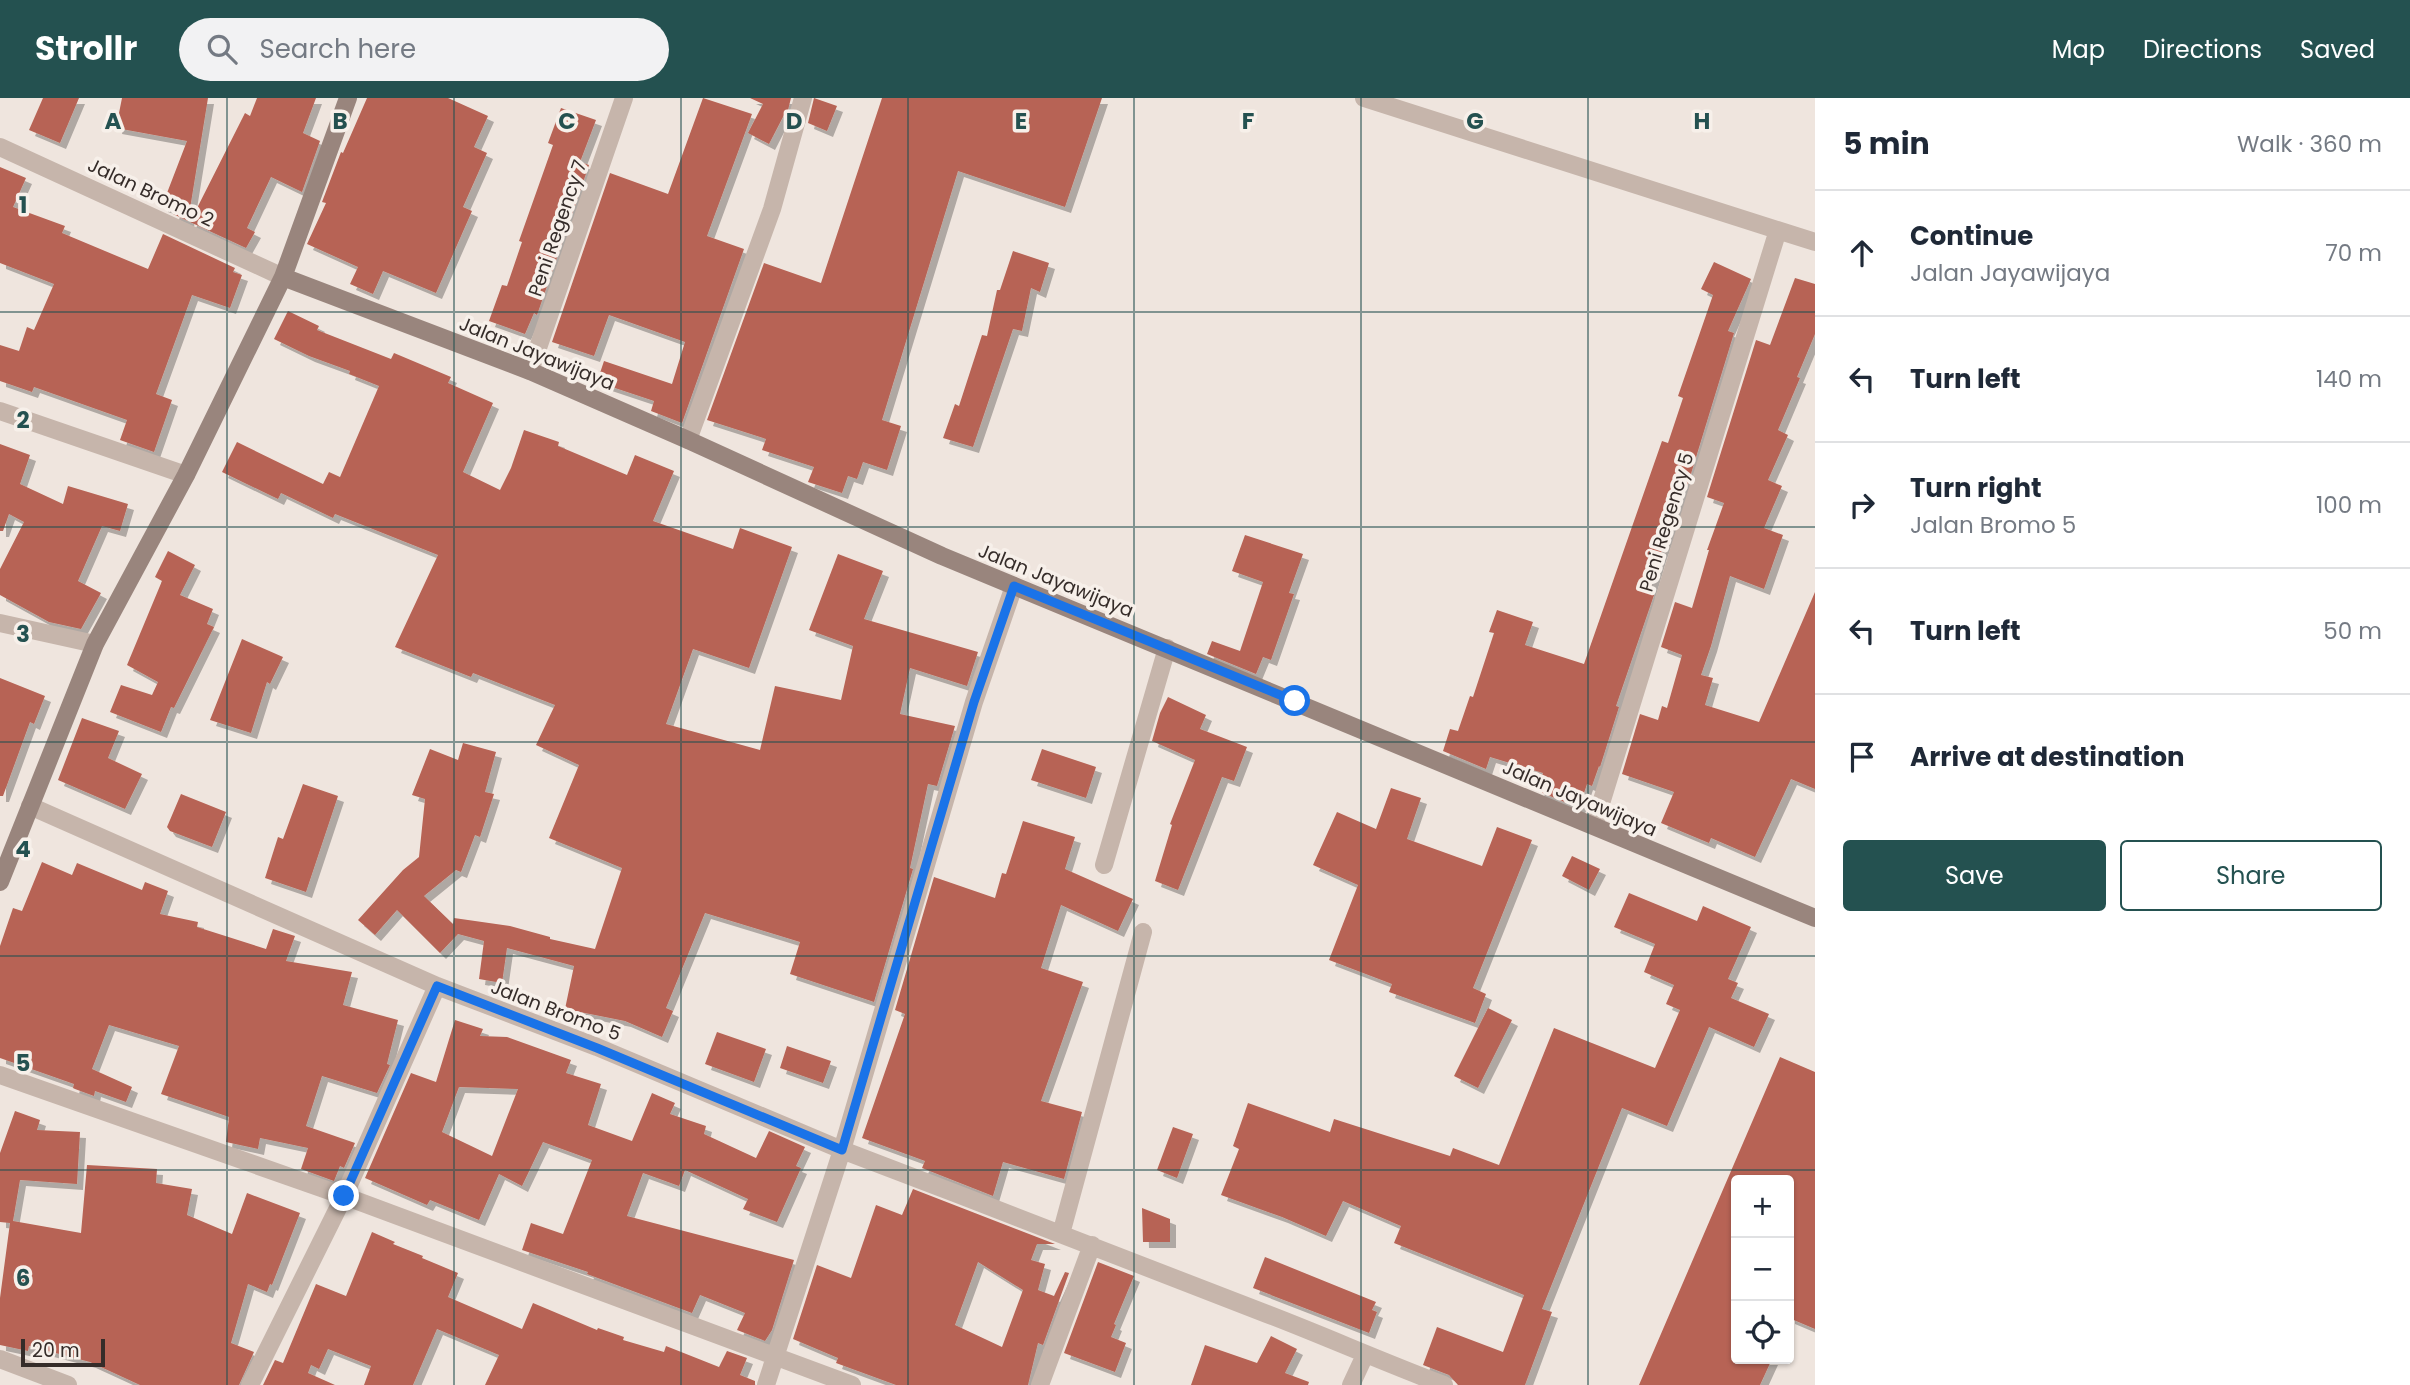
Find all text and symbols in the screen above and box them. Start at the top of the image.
search box [179,18,669,81]
text: Strollr [35,25,137,72]
icon: search [203,30,241,68]
text: Search here [259,31,416,67]
text: Map [2052,33,2105,66]
text: Directions [2143,33,2262,66]
text: Saved [2300,33,2375,66]
text: A [105,105,122,137]
text: B [332,105,348,137]
text: C [558,105,576,137]
text: D [786,105,802,137]
text: E [1015,105,1027,137]
text: F [1242,105,1254,137]
text: G [1466,105,1484,137]
text: H [1694,105,1710,137]
text: 5 min [1843,122,1930,165]
text: Walk · 360 m [2237,128,2382,160]
street label: Jalan Bromo 2 [83,151,218,234]
street label: Peni Regency 7 [522,156,593,300]
text: 1 [19,189,27,221]
text: Continue [1910,218,2033,254]
icon: ahead [1843,234,1881,272]
text: 70 m [2325,237,2382,269]
text: Jalan Jayawijaya [1910,257,2110,289]
street label: Jalan Jayawijaya [455,310,619,397]
icon: left [1843,360,1881,398]
text: Turn left [1910,361,2021,397]
text: 140 m [2316,363,2382,395]
text: 2 [16,404,30,436]
street label: Peni Regency 5 [1633,449,1700,595]
text: Turn right [1910,470,2042,506]
icon: right [1843,486,1881,524]
text: 100 m [2316,489,2382,521]
text: Jalan Bromo 5 [1910,509,2076,541]
street label: Jalan Jayawijaya [974,537,1138,624]
icon: left [1843,612,1881,650]
text: Turn left [1910,613,2021,649]
text: 50 m [2323,615,2382,647]
text: 3 [16,618,30,650]
route start [1279,685,1310,716]
icon: arrive [1843,738,1881,776]
text: Arrive at destination [1910,739,2185,775]
street label: Jalan Jayawijaya [1498,754,1661,843]
text: 4 [15,833,31,865]
button: Save [1843,840,2106,911]
button: Share [2120,840,2382,911]
street label: Jalan Bromo 5 [487,973,625,1048]
text: 5 [16,1047,30,1079]
map controls [1731,1175,1794,1364]
button: + [1731,1175,1794,1238]
route end [328,1180,359,1211]
button: − [1731,1238,1794,1301]
text: 6 [16,1262,30,1294]
button: locate [1731,1301,1794,1364]
scale bar [21,1336,105,1368]
text: 20 m [32,1337,80,1364]

